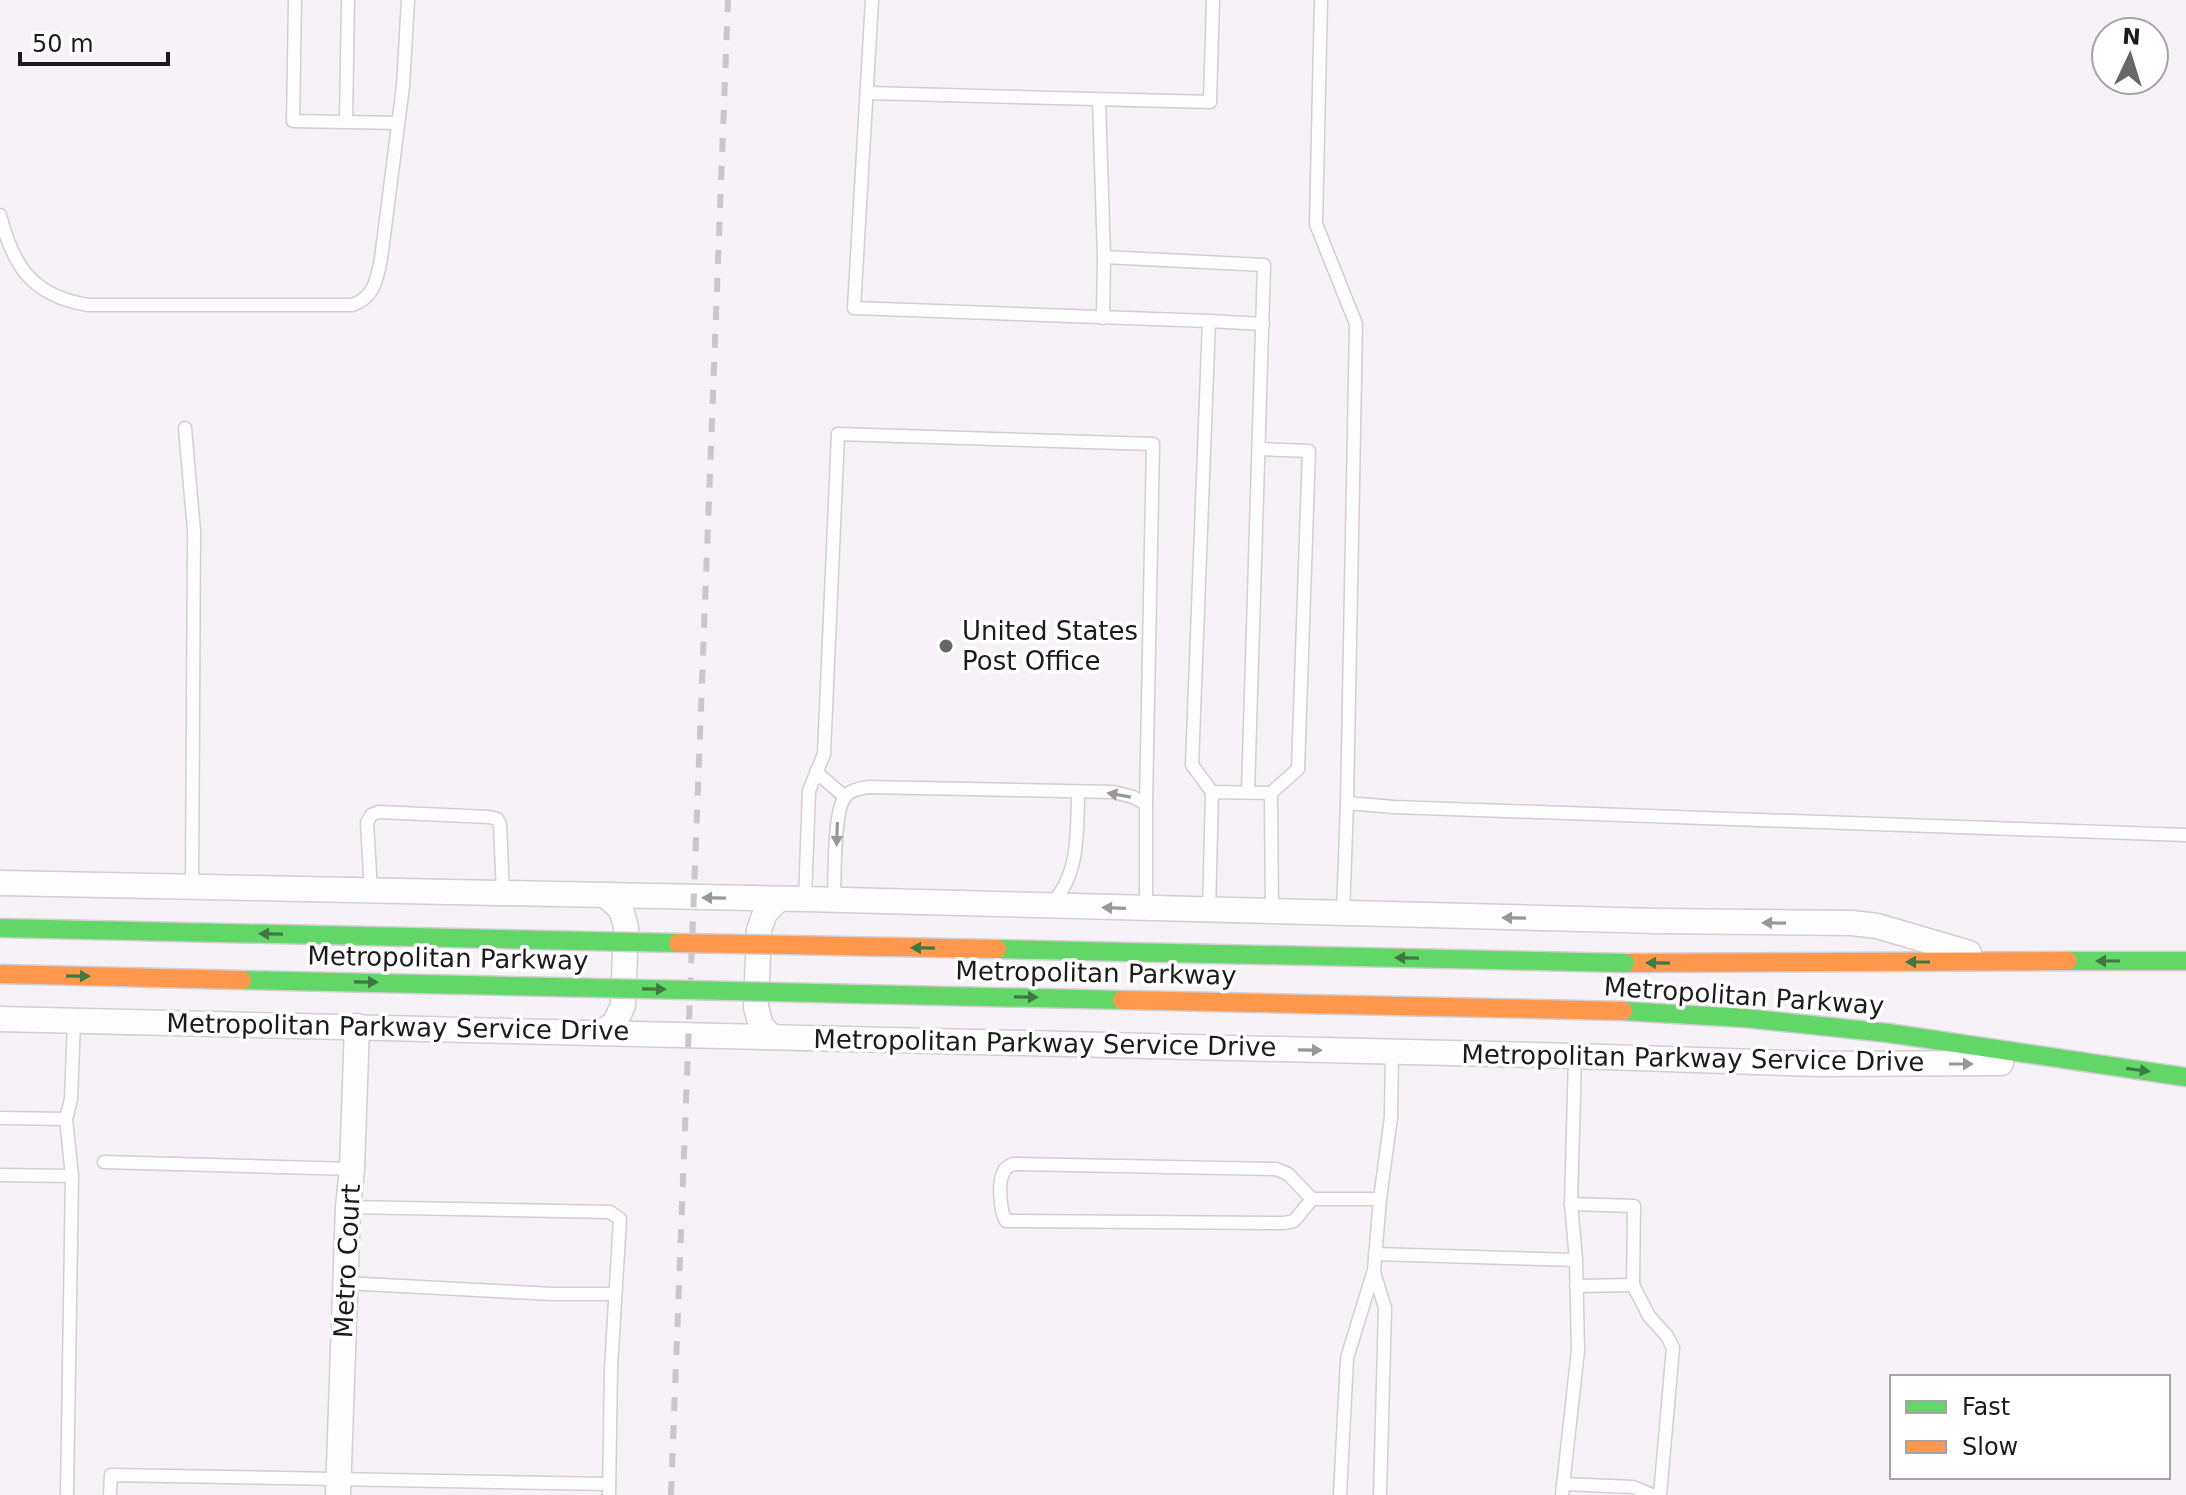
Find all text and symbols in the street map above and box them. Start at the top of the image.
scale bar [20,16,168,66]
north arrow [2090,16,2170,96]
text: N [2121,23,2141,50]
text: 50 m [32,30,94,58]
place label: United States Post Office [962,616,1138,676]
marker: United States Post Office [937,637,955,655]
one-way arrow [1106,788,1131,800]
one-way arrow [830,822,843,847]
one-way arrow [701,892,726,904]
one-way arrow [1101,902,1126,915]
one-way arrow [1501,912,1526,924]
one-way arrow [1761,916,1786,929]
one-way arrow [258,927,283,940]
street label: Metropolitan Parkway [307,941,589,975]
one-way arrow [910,941,935,954]
one-way arrow [1394,952,1419,964]
one-way arrow [2095,955,2120,967]
street label: Metropolitan Parkway [955,956,1237,990]
one-way arrow [1905,956,1930,968]
one-way arrow [1645,957,1670,969]
one-way arrow [66,970,91,982]
street label: Metropolitan Parkway [1603,971,1885,1021]
one-way arrow [354,976,379,989]
one-way arrow [642,983,667,995]
one-way arrow [1014,991,1039,1004]
street label: Metropolitan Parkway Service Drive [166,1008,630,1046]
street label: Metropolitan Parkway Service Drive [813,1024,1277,1062]
street label: Metropolitan Parkway Service Drive [1461,1039,1925,1077]
one-way arrow [1298,1043,1323,1056]
one-way arrow [1949,1057,1974,1070]
one-way arrow [2126,1064,2151,1077]
street label: Metro Court [328,1183,366,1339]
legend [1890,1375,2170,1479]
text: Fast [1962,1393,2010,1421]
text: Slow [1962,1433,2018,1461]

